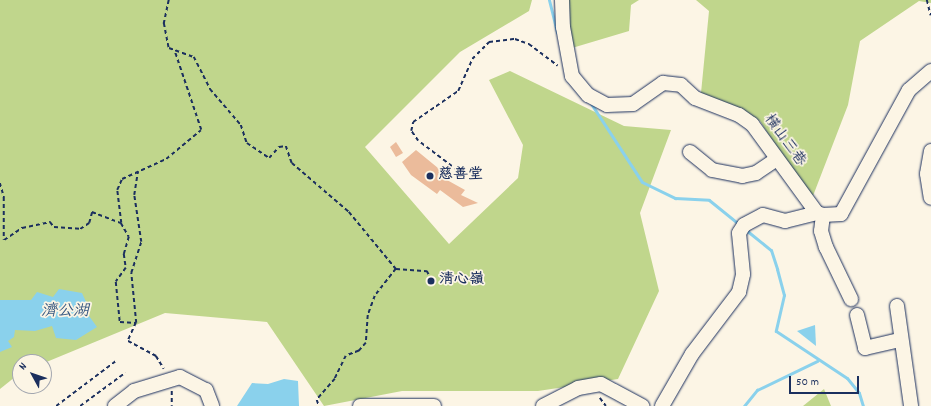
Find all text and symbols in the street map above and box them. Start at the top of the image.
street label: 橫山三巷 [759,111,809,171]
place label: 慈善堂 [438,167,483,185]
marker: 慈善堂 [425,171,435,181]
place label: 清心嶺 [439,272,484,290]
marker: 清心嶺 [426,276,436,286]
water label: 濟公湖 [41,302,89,322]
north arrow [12,354,52,394]
text: N [16,360,31,374]
scale bar [791,368,861,394]
text: 50 m [796,374,819,391]

